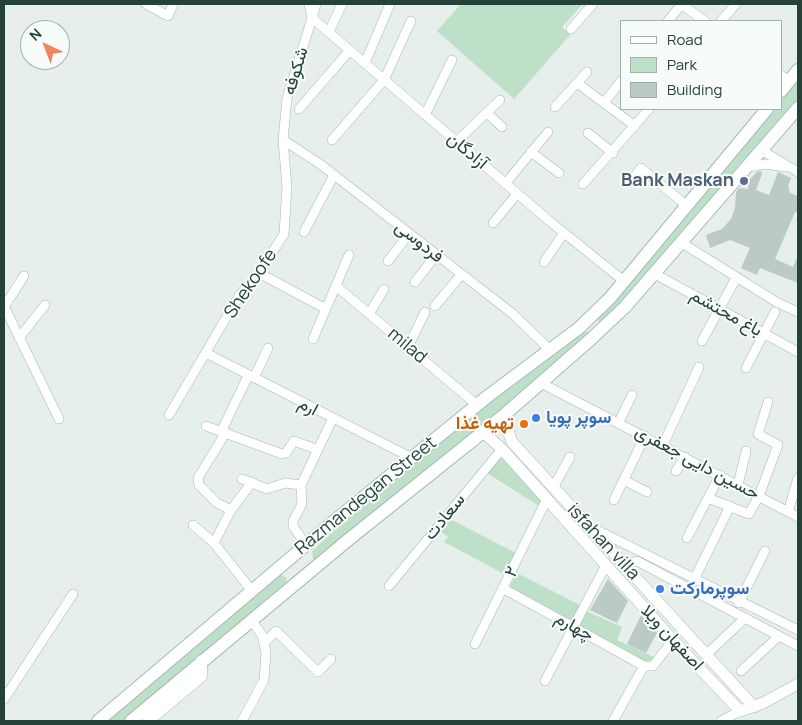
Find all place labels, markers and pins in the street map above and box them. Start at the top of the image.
place label: Bank Maskan [621,170,734,192]
marker: Bank Maskan [738,175,750,187]
place label: سوپر پویا [546,407,611,429]
marker: سوپر پویا [530,412,542,424]
place label: تهیه غذا [456,413,514,435]
marker: تهیه غذا [518,418,530,430]
place label: سوپرمارکت [670,578,749,600]
marker: سوپرمارکت [654,583,666,595]

